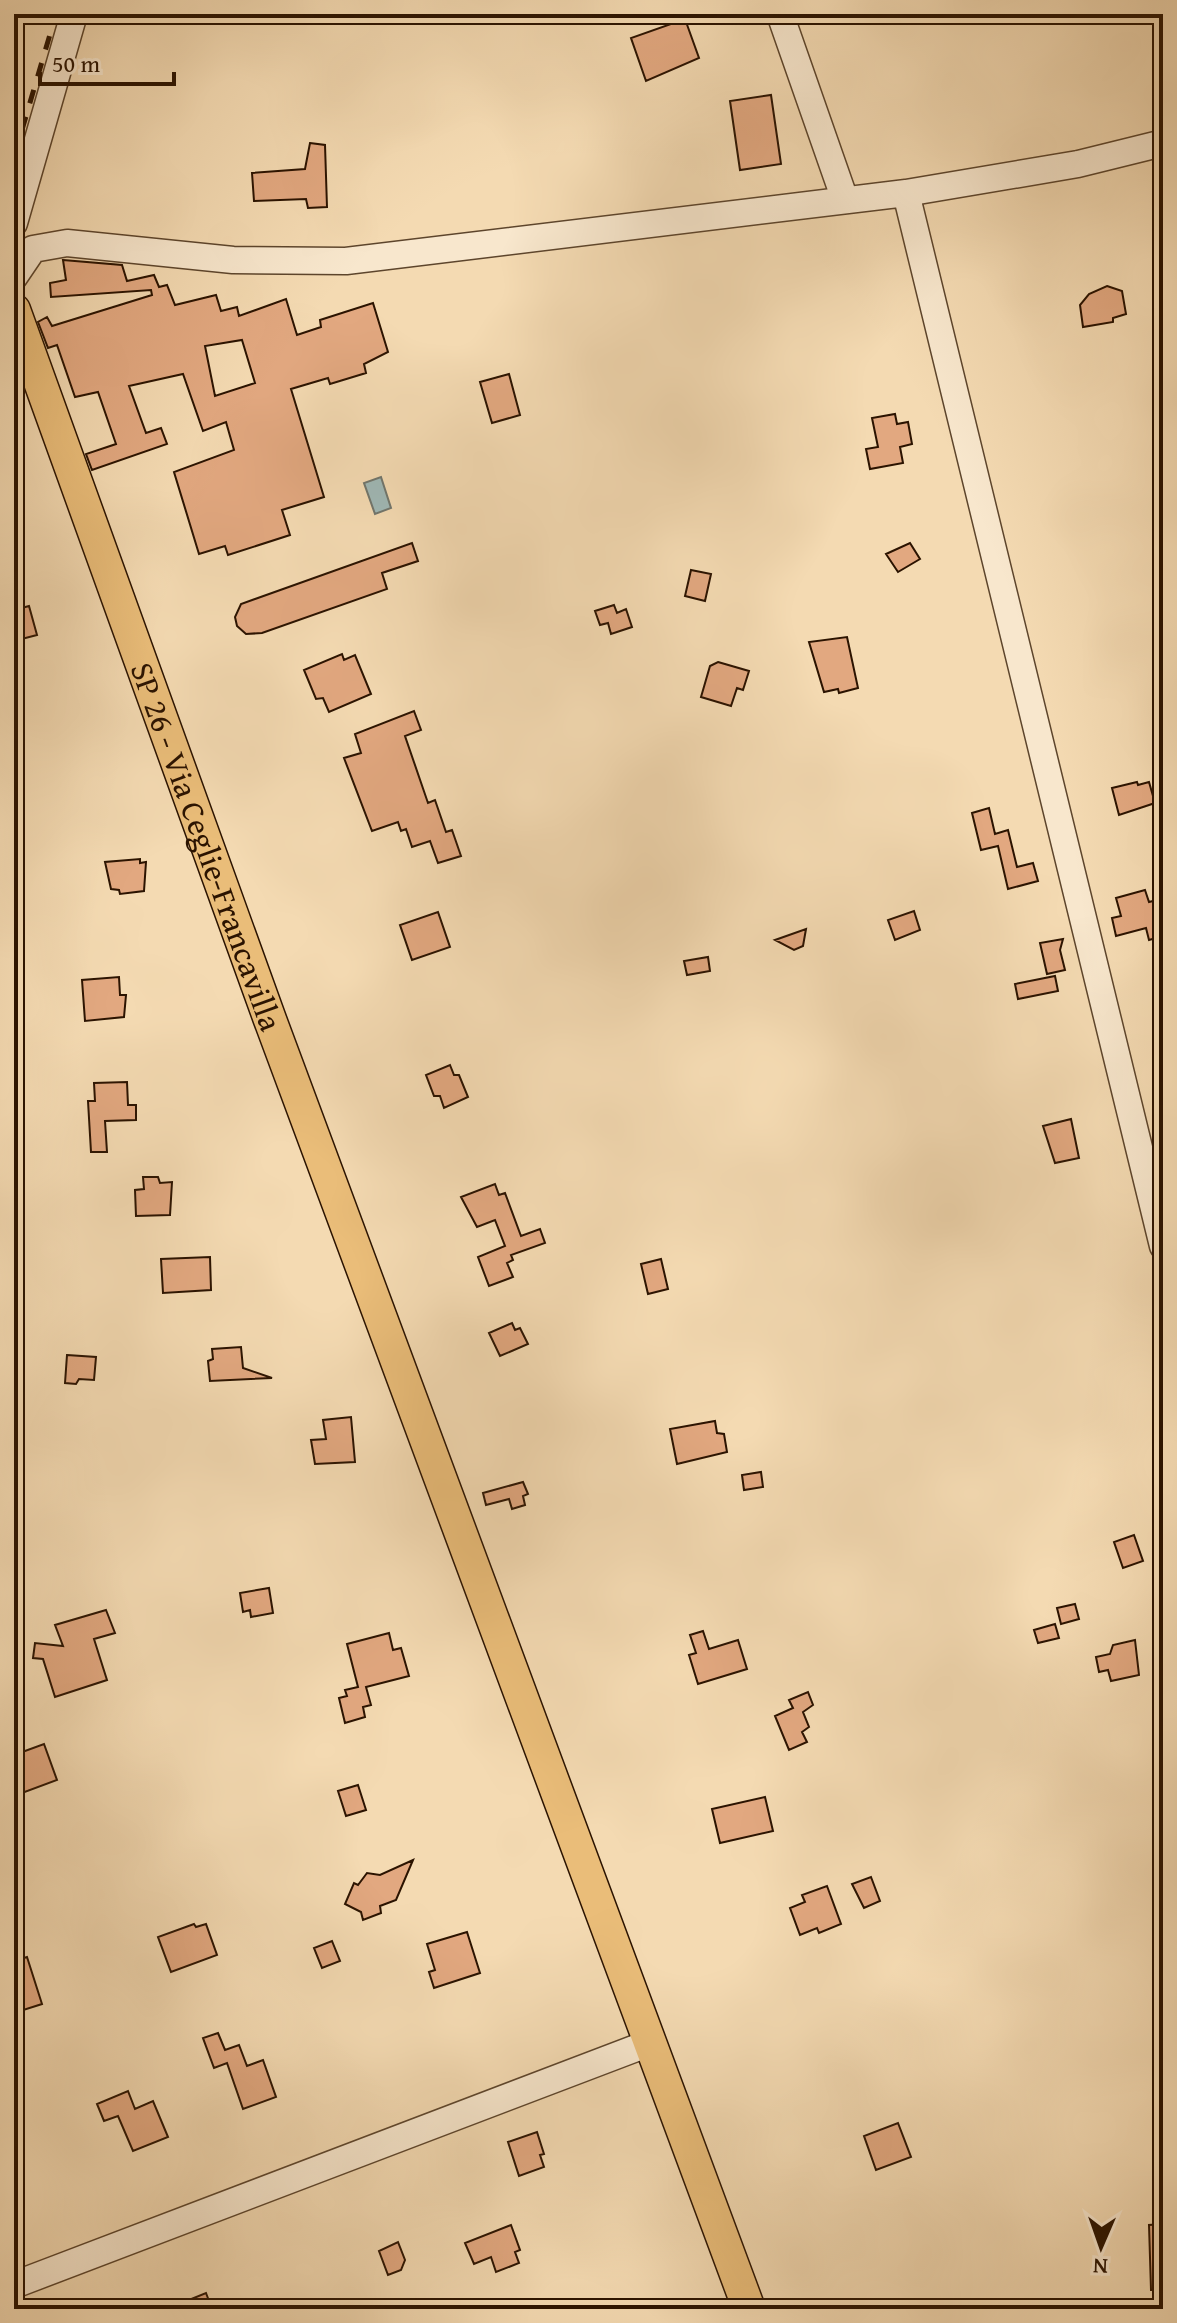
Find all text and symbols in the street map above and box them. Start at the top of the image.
scale bar [40,36,174,86]
text: 50 m [52,46,100,81]
street label: SP 26 - Via Ceglie-Francavilla [119,655,295,1037]
north arrow [1061,2207,1141,2287]
text: N [1092,2251,1108,2283]

